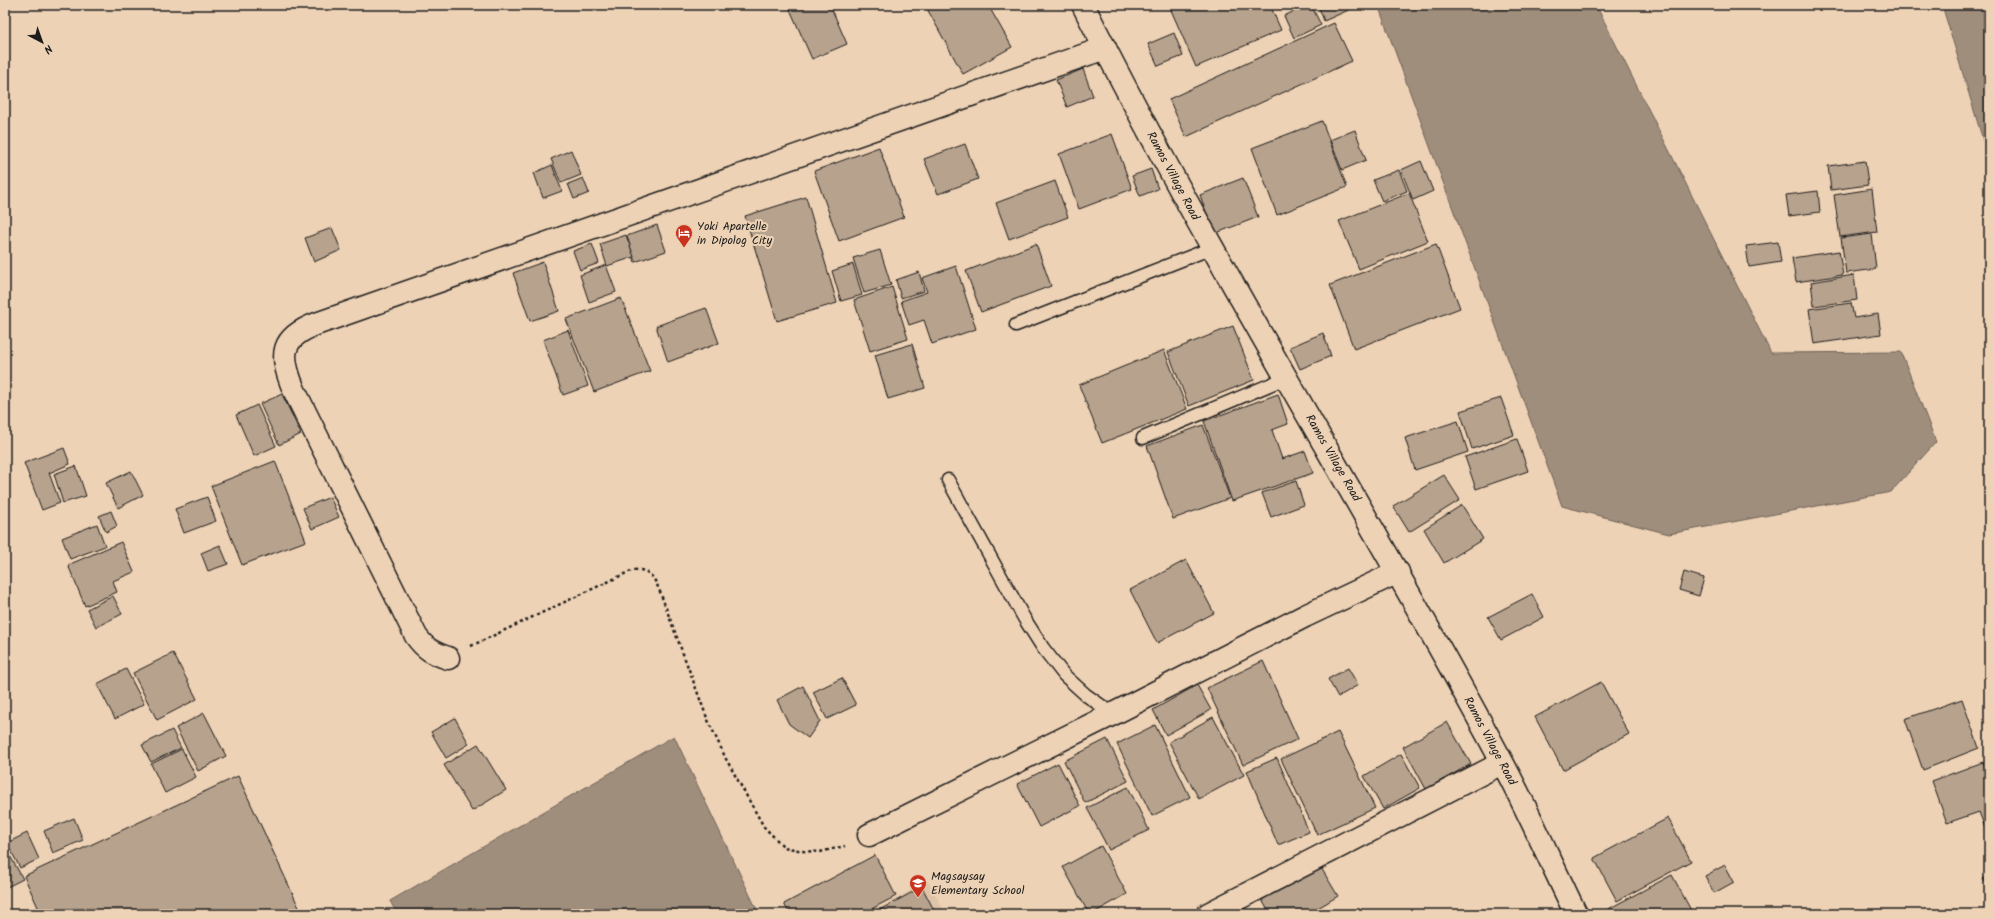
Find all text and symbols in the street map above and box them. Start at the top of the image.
north arrow [22,22,62,62]
text: N [39,40,56,58]
street label: Ramos Village Road [1142,128,1205,225]
place label: Yoki Apartelle in Dipolog City [697,217,772,250]
hotel icon: Yoki Apartelle in Dipolog City [674,223,694,248]
street label: Ramos Village Road [1300,411,1366,506]
street label: Ramos Village Road [1459,693,1522,790]
place label: Magsaysay Elementary School [931,867,1024,900]
school or university icon: Magsaysay Elementary School [908,873,928,898]

